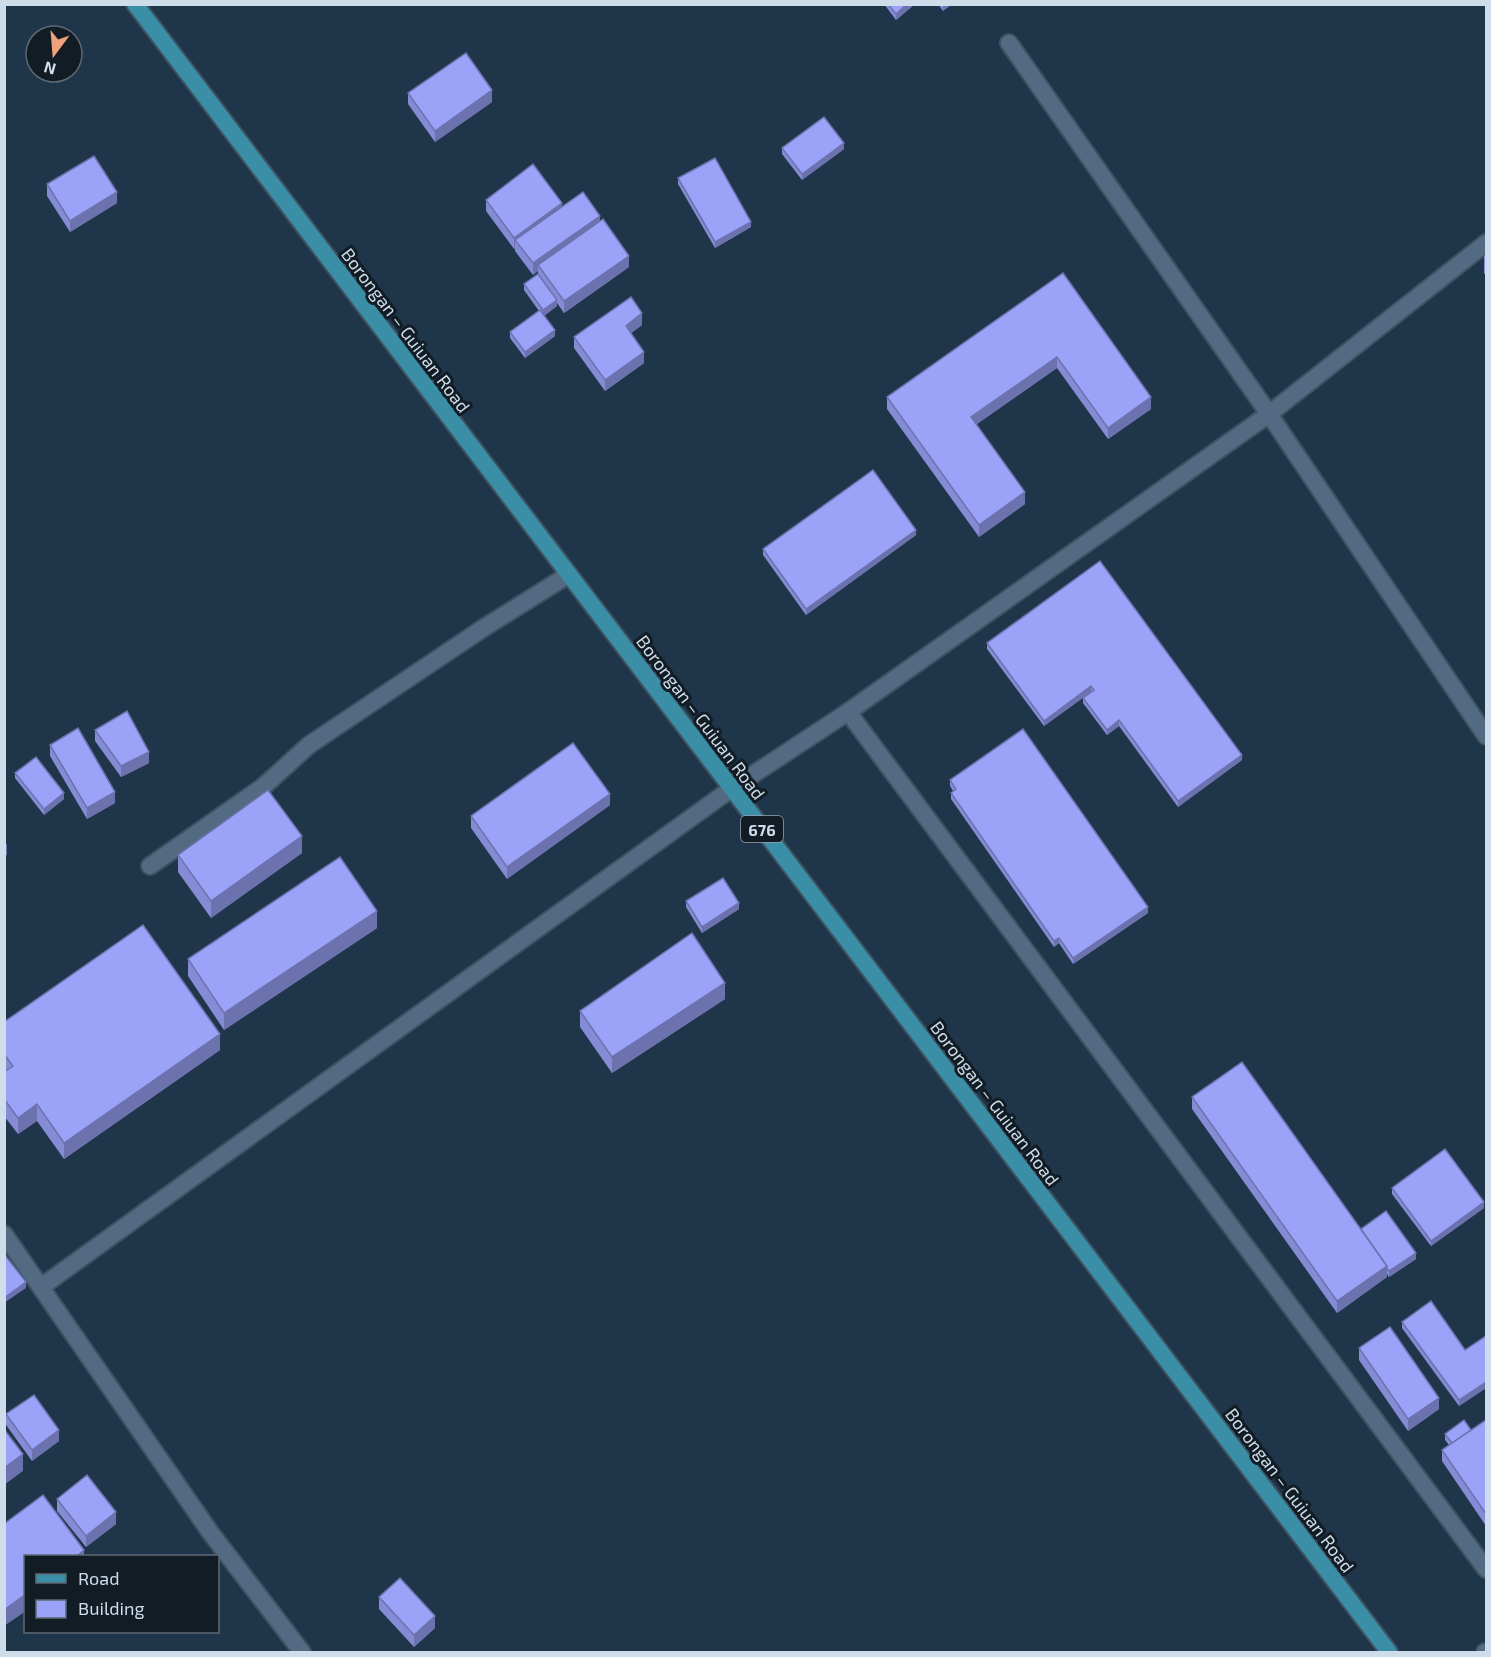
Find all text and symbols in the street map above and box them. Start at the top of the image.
north arrow [24,24,84,84]
text: N [42,58,58,80]
street label: Borongan – Guiuan Road [337,243,475,417]
street label: Borongan – Guiuan Road [632,630,770,804]
road number: 676 [741,816,783,842]
street label: Borongan – Guiuan Road [926,1016,1064,1190]
street label: Borongan – Guiuan Road [1221,1403,1359,1577]
legend [24,1555,219,1633]
text: Road [78,1567,119,1589]
text: Building [78,1597,145,1619]

